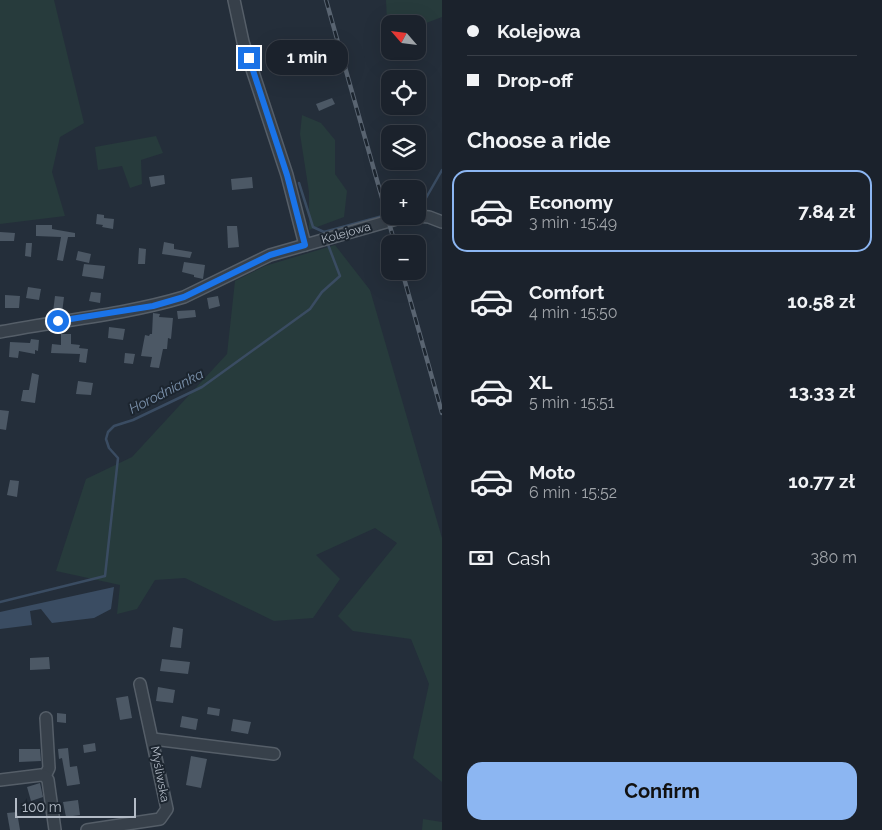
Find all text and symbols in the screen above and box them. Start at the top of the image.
north arrow [381,15,426,60]
map controls [381,15,426,280]
text: Kolejowa [497,20,581,42]
callout: 1 min [266,40,349,76]
route end [238,47,260,69]
text: 1 min [287,48,327,67]
text: Drop-off [497,69,573,91]
button: locate [381,70,426,115]
button: layers [381,125,426,170]
text: Choose a ride [467,127,611,153]
button: + [381,180,426,225]
icon: car [469,189,514,234]
text: Economy [529,191,613,213]
text: 7.84 zł [798,200,855,222]
text: 3 min · 15:49 [529,213,617,232]
street label: Kolejowa [320,219,372,247]
button: − [381,235,426,280]
icon: car [469,279,514,324]
text: Comfort [529,281,604,303]
text: 10.58 zł [787,290,855,312]
text: 4 min · 15:50 [529,303,618,322]
route start [47,310,69,332]
water label: Horodnianka [126,365,206,417]
icon: car [469,369,514,414]
text: XL [529,371,552,393]
text: 13.33 zł [789,380,855,402]
text: 5 min · 15:51 [529,393,615,412]
icon: car [469,459,514,504]
text: Moto [529,461,575,483]
text: 10.77 zł [788,470,855,492]
text: 6 min · 15:52 [529,483,617,502]
icon: cash [467,544,495,572]
text: Cash [507,547,551,569]
text: 380 m [810,548,857,567]
street label: Myśliwska [148,745,172,803]
button: Confirm [467,762,857,820]
scale bar [15,795,136,818]
text: 100 m [22,799,62,815]

